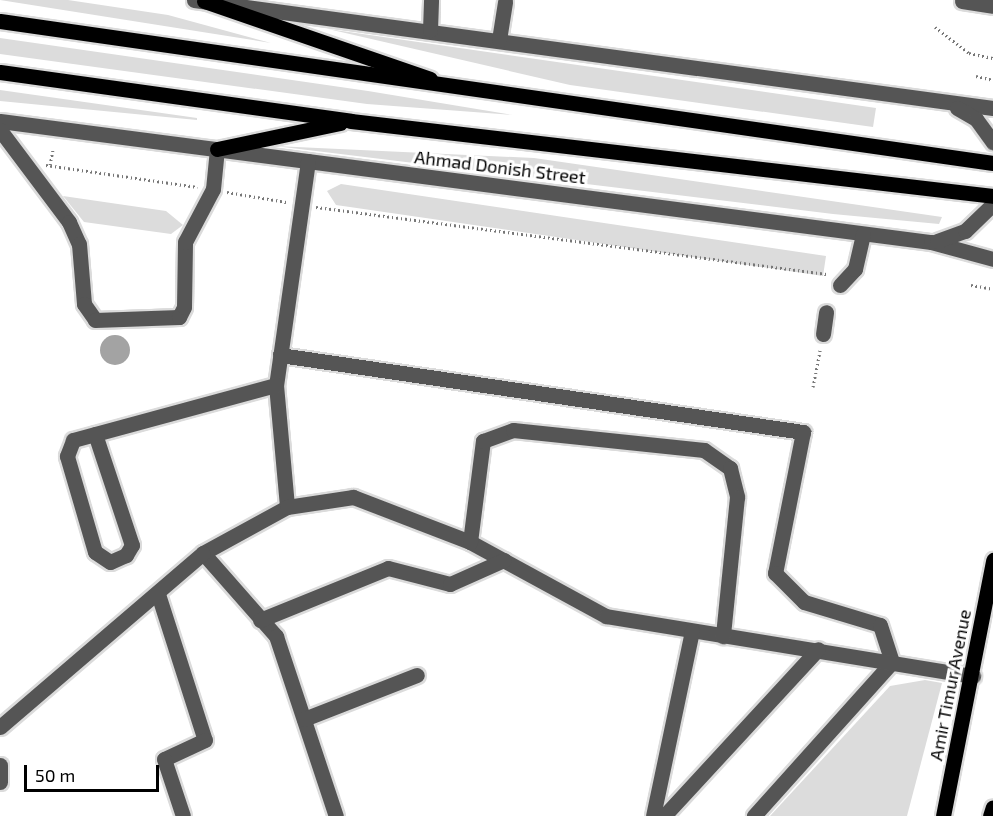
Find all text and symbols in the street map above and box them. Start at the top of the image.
street label: Ahmad Donish Street [413,146,587,188]
street label: Amir Timur Avenue [925,607,975,763]
scale bar [27,753,162,791]
text: 50 m [35,764,75,786]

